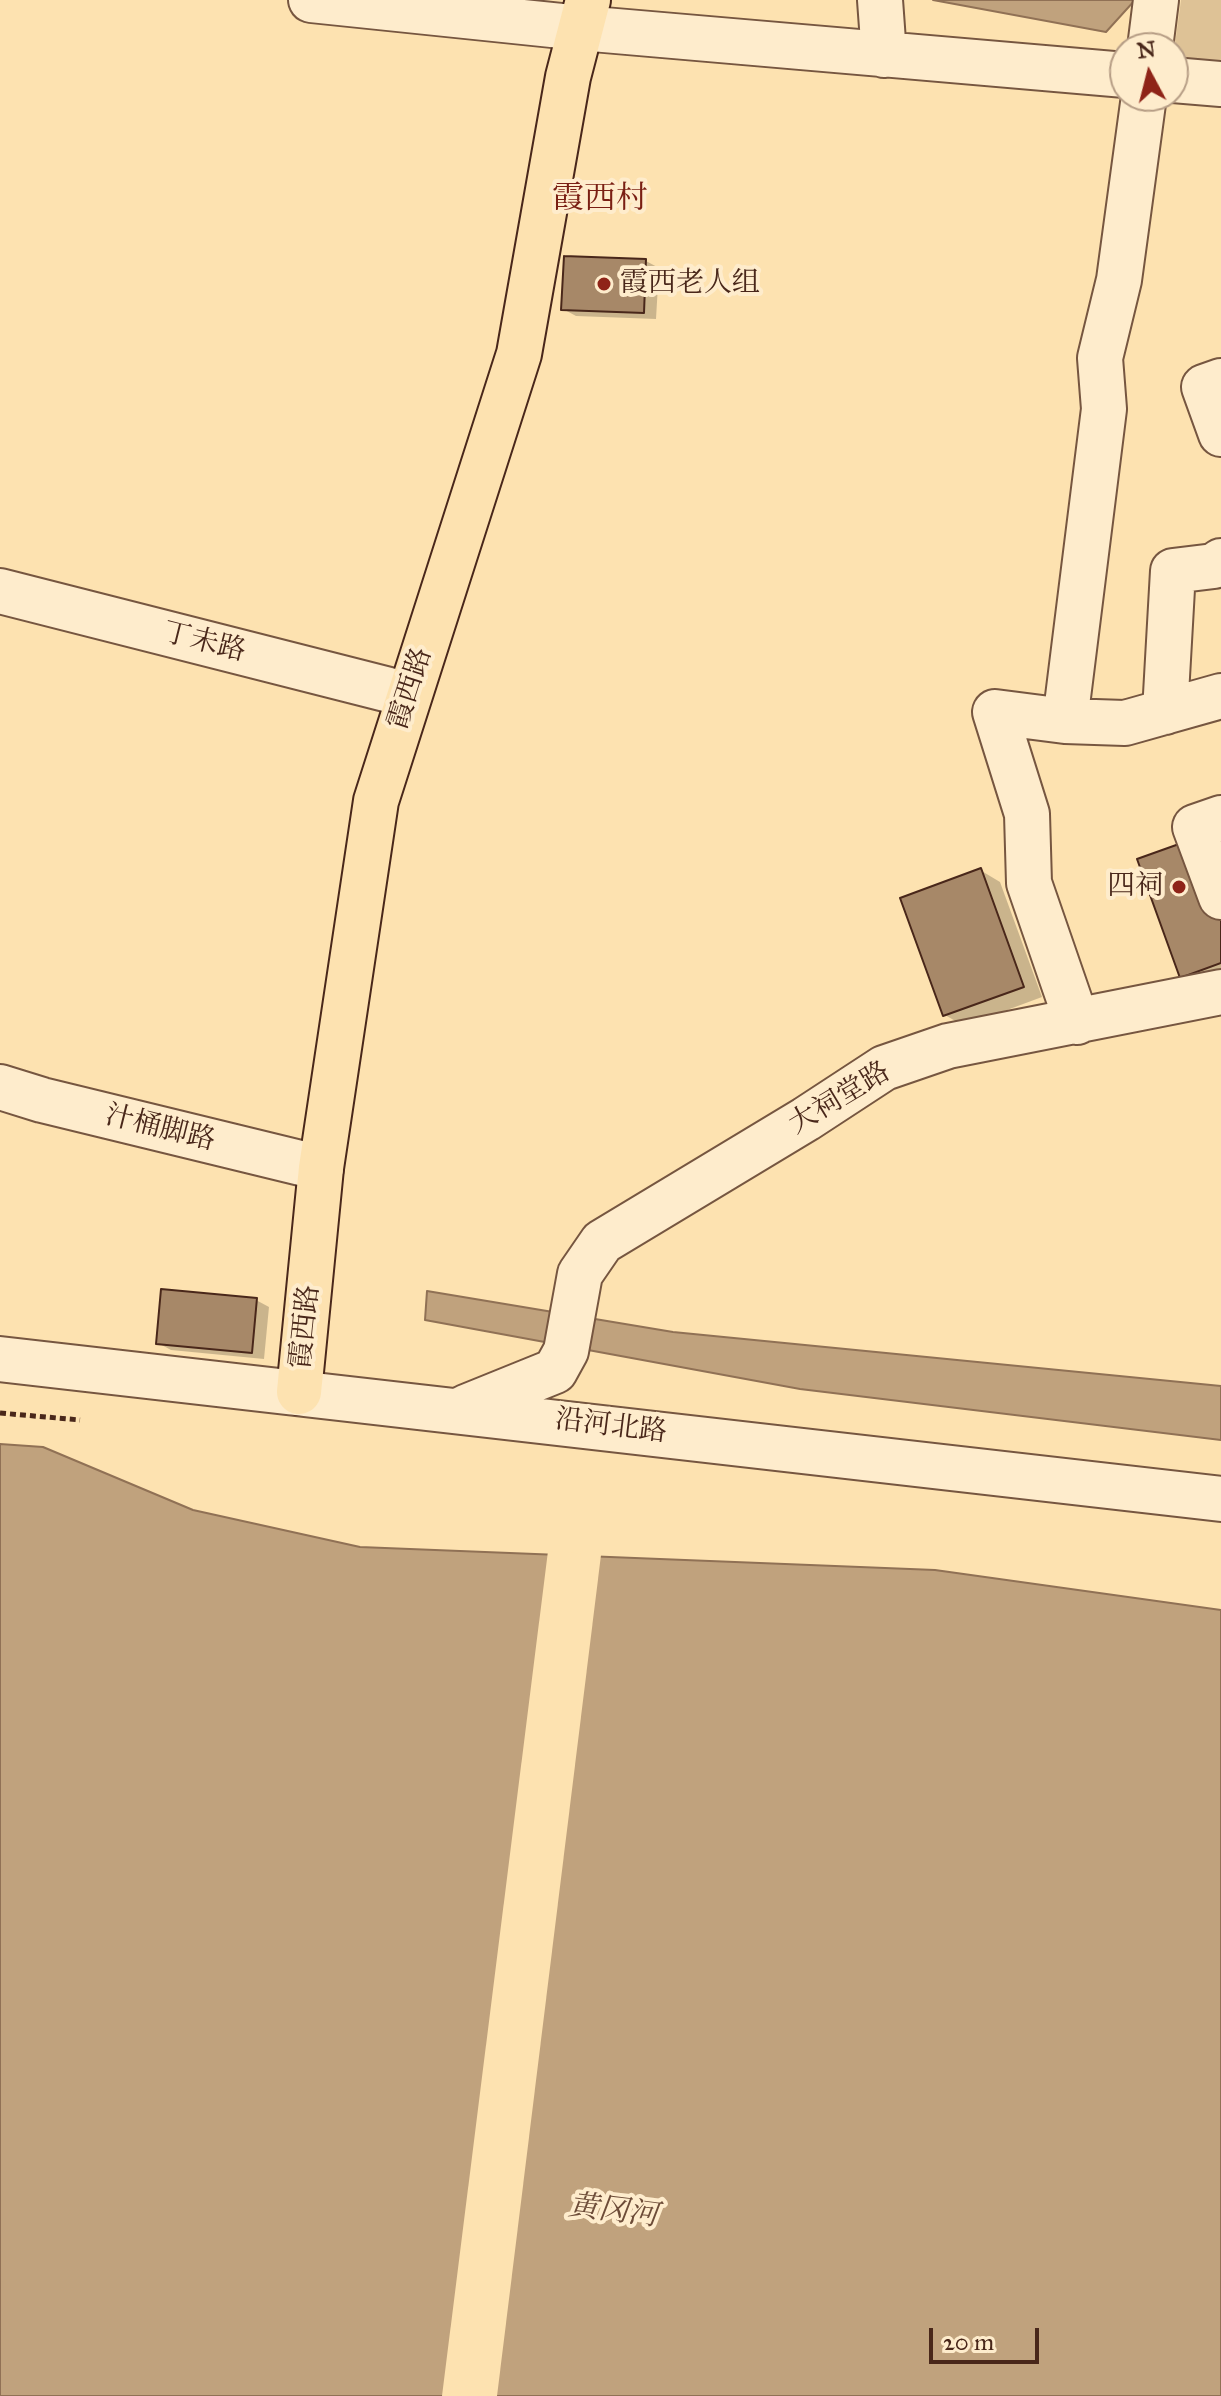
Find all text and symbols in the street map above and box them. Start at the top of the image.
north arrow [1109,32,1189,112]
text: N [1135,35,1157,64]
district label: 霞西村 [552,181,648,219]
place label: 霞西老人组 [620,267,760,301]
marker: 霞西老人组 [595,275,613,293]
street label: 丁未路 [159,617,249,669]
street label: 霞西路 [382,644,440,734]
place label: 四祠 [1107,870,1163,904]
marker: 四祠 [1170,878,1188,896]
street label: 大祠堂路 [783,1056,897,1142]
street label: 汁桶脚路 [102,1099,218,1159]
street label: 霞西路 [285,1283,327,1371]
street label: 沿河北路 [553,1404,669,1450]
water label: 黄冈河 [566,2189,660,2235]
scale bar [933,2312,1043,2362]
text: 20 m [943,2327,994,2357]

